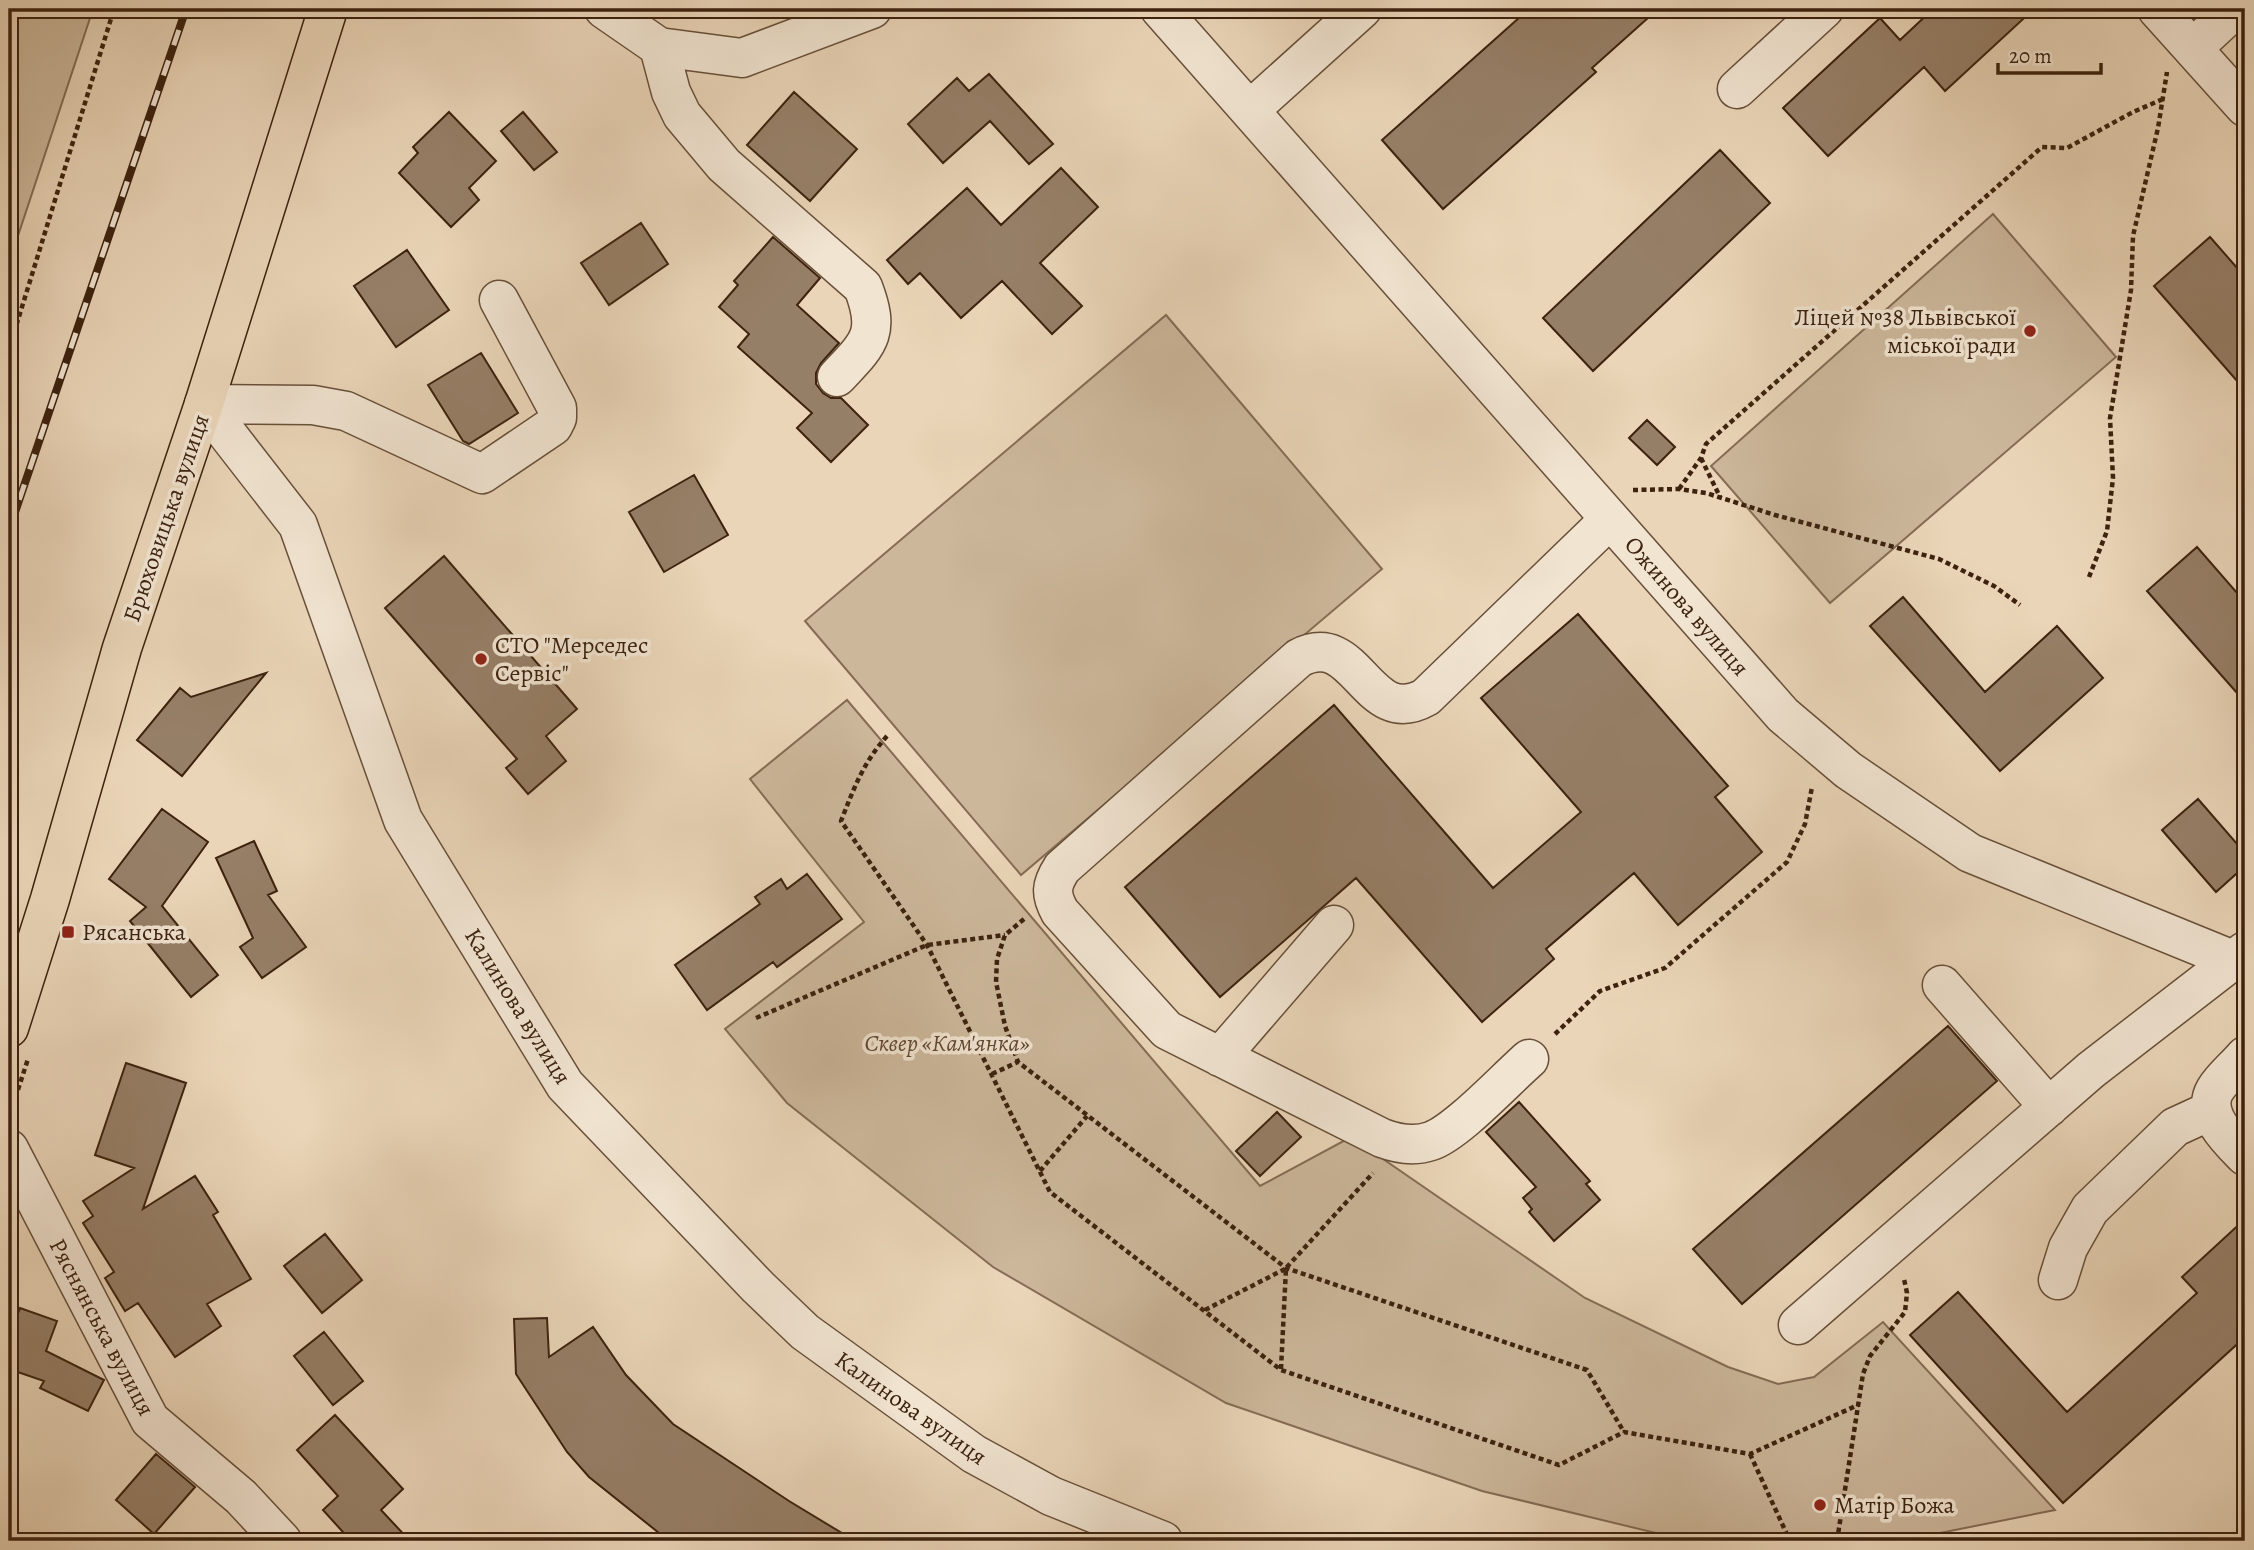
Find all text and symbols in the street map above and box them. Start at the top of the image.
scale bar [1998,32,2102,76]
text: 20 m [2009,42,2052,70]
place label: Ліцей №38 Львівської міської ради [1794,301,2016,361]
marker: Ліцей №38 Львівської міської ради [2022,323,2038,339]
street label: Брюховицька вулиця [115,410,217,626]
street label: Ожинова вулиця [1617,529,1757,683]
place label: СТО "Мерседес Сервіс" [495,629,648,689]
marker: СТО "Мерседес Сервіс" [473,651,489,667]
place label: Рясанська [82,916,186,948]
street label: Калинова вулиця [457,922,579,1090]
marker: Рясанська [60,924,76,940]
park label: Сквер «Кам'янка» [864,1027,1030,1059]
street label: Ряснянська вулиця [42,1233,162,1421]
street label: Калинова вулиця [829,1344,993,1472]
place label: Матір Божа [1834,1489,1955,1521]
marker: Матір Божа [1812,1497,1828,1513]

